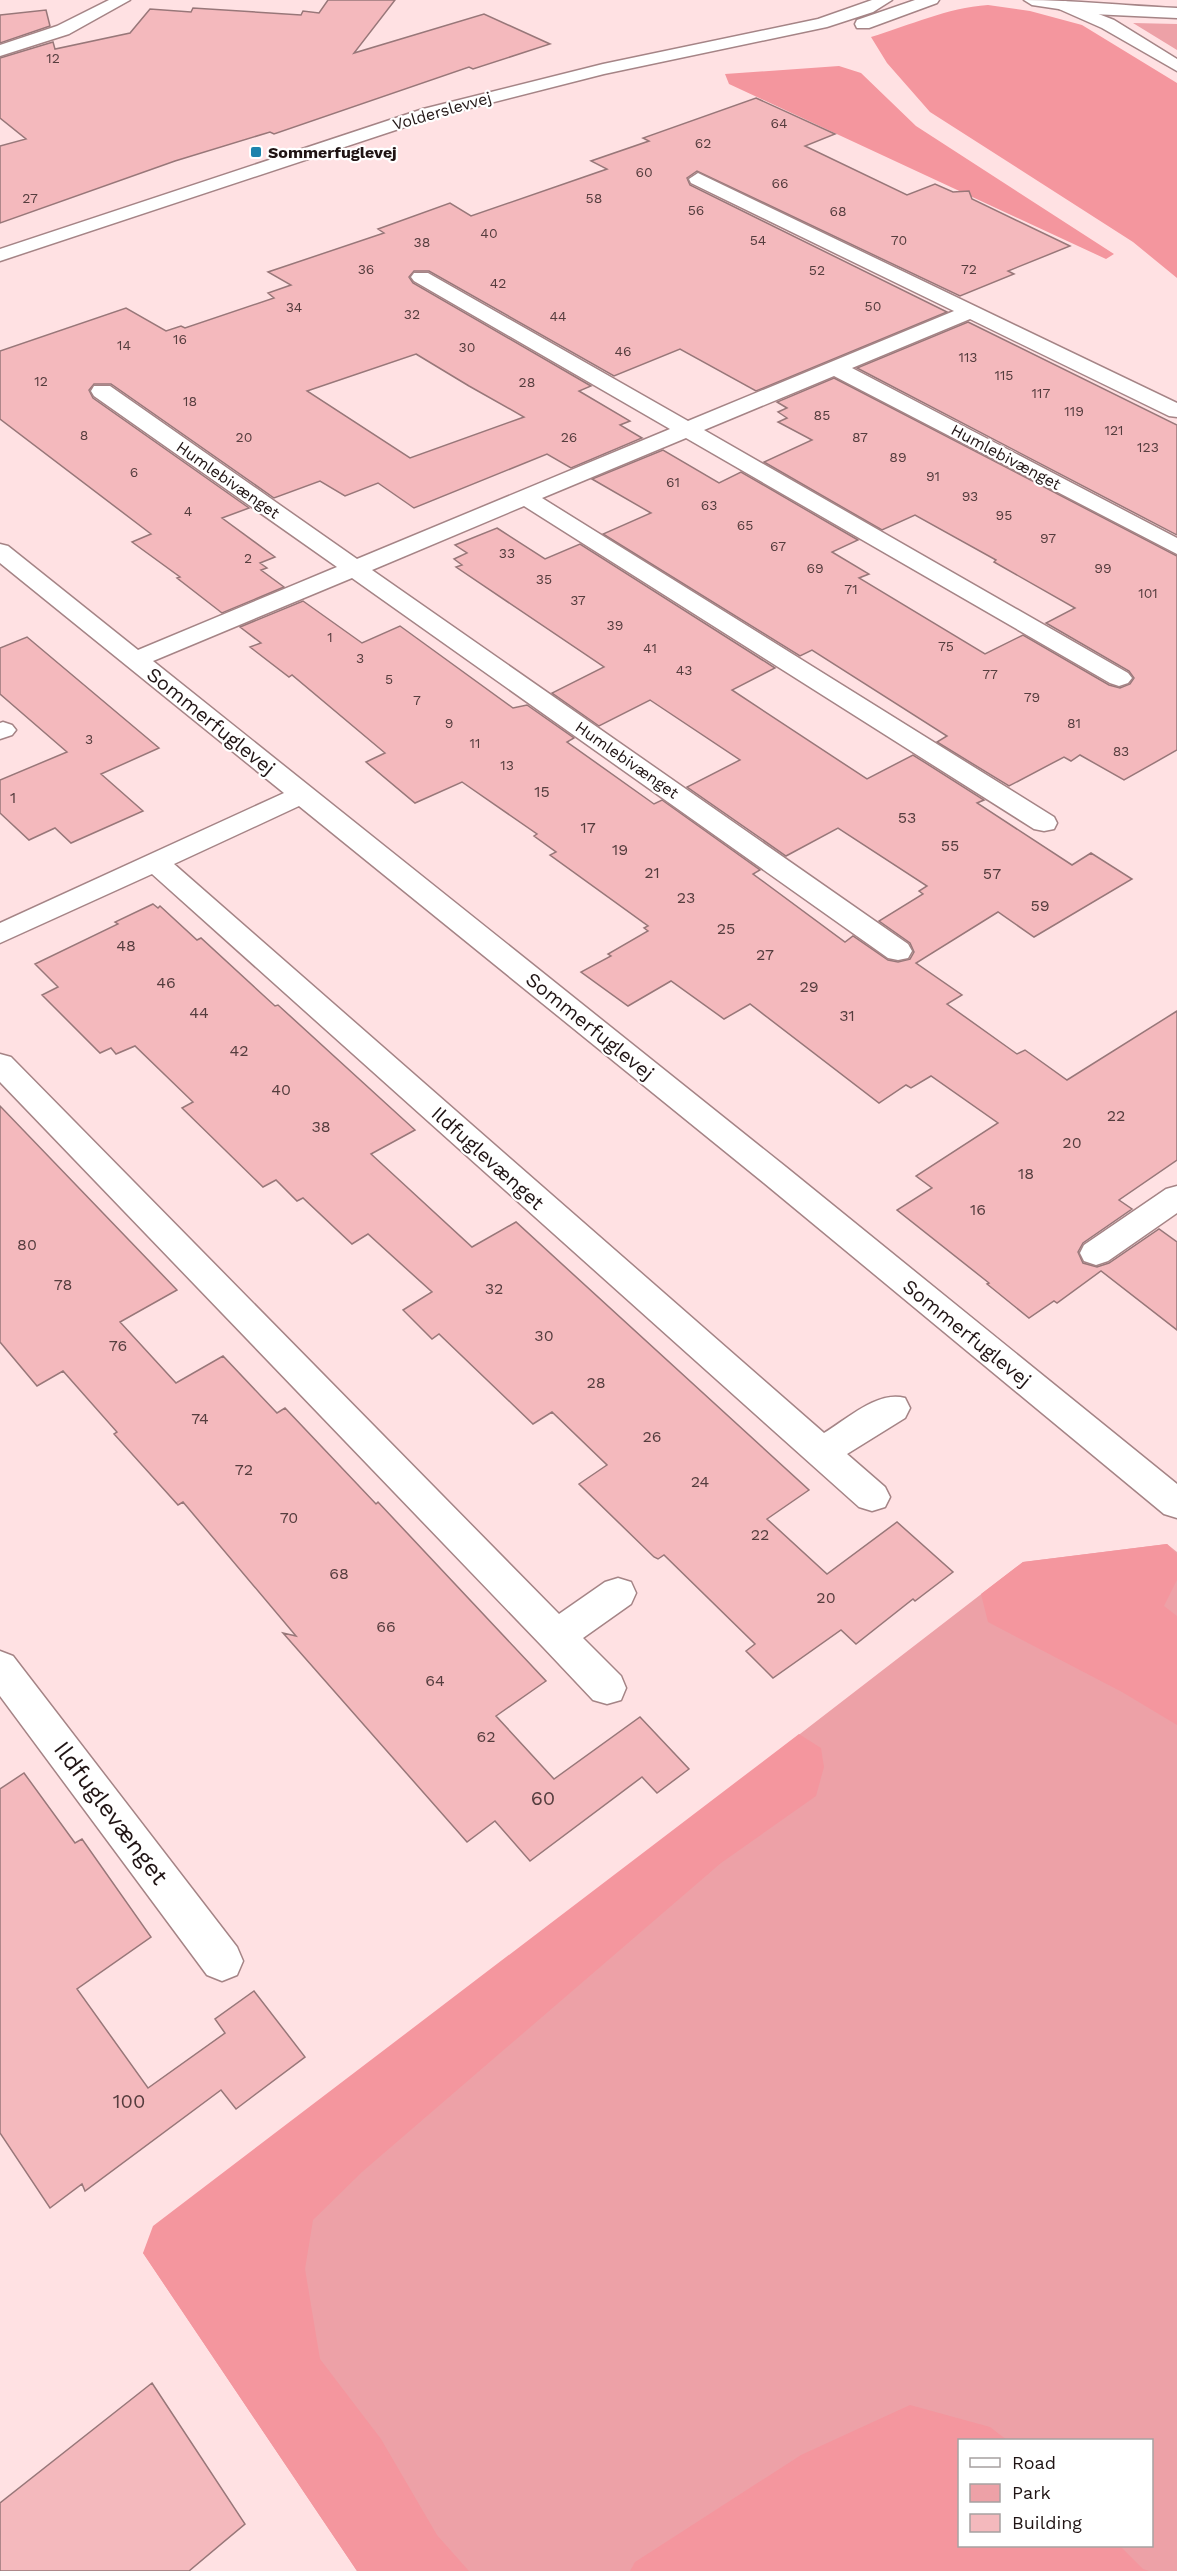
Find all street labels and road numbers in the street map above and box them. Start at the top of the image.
street label: Volderslevvej [390,88,494,134]
street label: Humlebivænget [948,420,1064,494]
street label: Humlebivænget [173,437,284,523]
street label: Sommerfuglevej [142,662,280,780]
street label: Humlebivænget [572,717,683,803]
street label: Sommerfuglevej [521,967,659,1085]
street label: Ildfuglevænget [427,1101,550,1215]
street label: Sommerfuglevej [898,1274,1036,1392]
street label: Ildfuglevænget [48,1736,174,1890]

